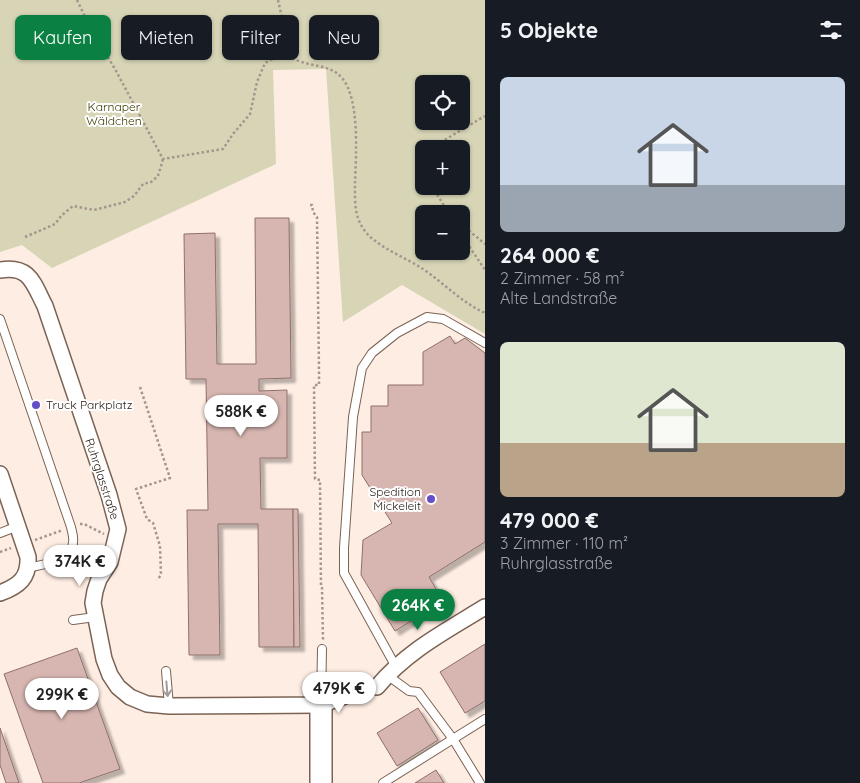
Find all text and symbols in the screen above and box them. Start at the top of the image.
chip: Kaufen [15,15,111,60]
chip: Mieten [121,15,212,60]
chip: Filter [222,15,299,60]
chip: Neu [309,15,379,60]
icon: filters [817,16,845,44]
text: 5 Objekte [500,17,598,43]
map controls [415,75,470,260]
button: locate [415,75,470,130]
park label: Karnaper Wäldchen [86,99,142,128]
icon: home [628,110,718,200]
button: + [415,140,470,195]
button: − [415,205,470,260]
text: 264 000 € [500,242,600,268]
text: 2 Zimmer · 58 m² [500,268,625,288]
text: Alte Landstraße [500,288,617,308]
icon: home [628,375,718,465]
pin: 588K € [200,394,282,437]
place label: Truck Parkplatz [46,397,133,412]
marker: Truck Parkplatz [30,399,42,411]
text: 588K € [215,401,267,421]
street label: Ruhrglasstraße [82,436,123,522]
place label: Spedition Mickeleit [370,484,421,513]
marker: Spedition Mickeleit [425,493,437,505]
text: 479 000 € [500,507,599,533]
text: 3 Zimmer · 110 m² [500,533,628,553]
pin: 374K € [39,544,121,587]
text: 374K € [54,551,106,571]
text: Ruhrglasstraße [500,553,613,573]
pin: 264K € [377,588,459,631]
text: 264K € [392,595,444,615]
pin: 479K € [298,672,380,714]
pin: 299K € [21,678,103,720]
text: 479K € [313,678,365,698]
one-way arrow [163,680,172,696]
text: 299K € [36,684,88,704]

